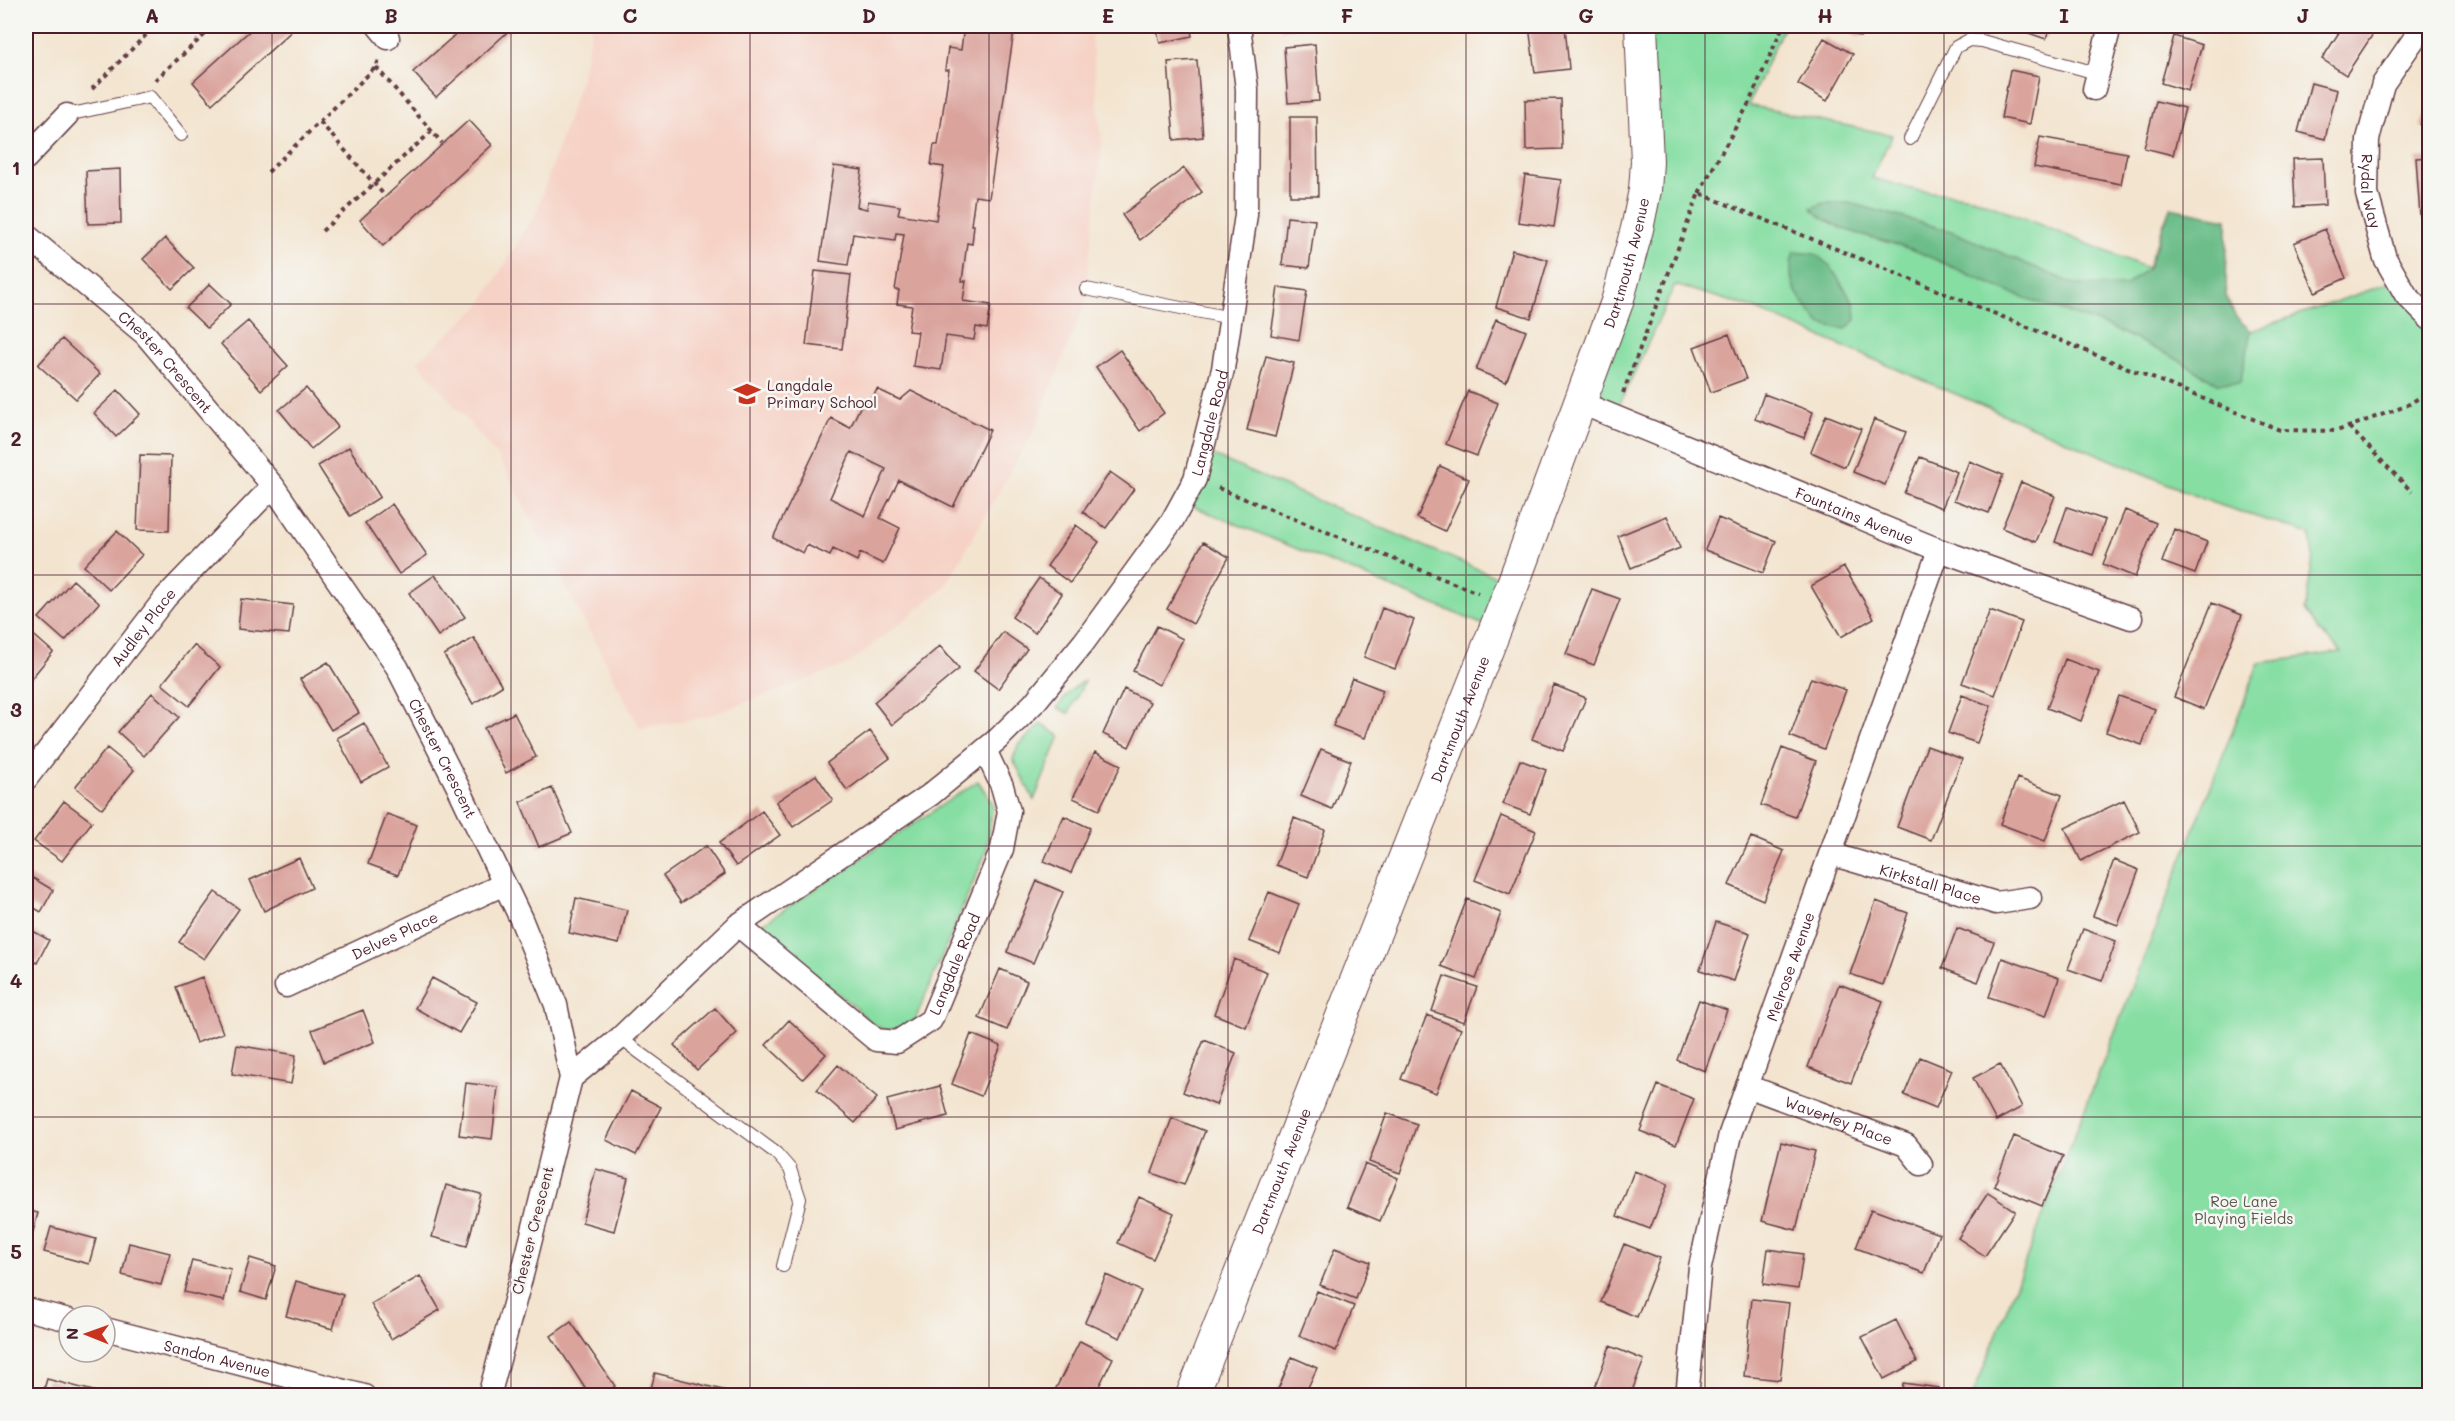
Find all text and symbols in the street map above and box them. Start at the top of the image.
text: A [145,2,159,28]
text: B [384,2,398,28]
text: C [623,2,638,28]
text: D [862,2,876,28]
text: E [1102,2,1114,28]
text: F [1341,2,1354,28]
text: G [1578,2,1594,28]
text: H [1817,2,1833,28]
text: I [2059,2,2069,28]
text: J [2296,2,2310,28]
text: 1 [12,154,20,180]
street label: Rydal Way [2357,154,2386,231]
street label: Dartmouth Avenue [1598,196,1653,331]
street label: Chester Crescent [114,306,217,417]
street label: Langdale Road [1186,368,1232,478]
place label: Langdale Primary School [767,375,877,412]
school or university icon: Langdale Primary School [732,379,762,409]
text: 2 [10,425,22,451]
street label: Fountains Avenue [1792,482,1917,549]
street label: Audley Place [106,583,180,670]
street label: Dartmouth Avenue [1426,653,1494,785]
street label: Chester Crescent [404,695,481,821]
text: 3 [10,696,22,722]
street label: Kirkstall Place [1877,859,1984,908]
street label: Delves Place [348,906,441,964]
street label: Melrose Avenue [1761,909,1819,1024]
street label: Langdale Road [924,910,984,1018]
text: 4 [10,967,23,993]
street label: Waverley Place [1782,1091,1896,1149]
street label: Dartmouth Avenue [1247,1105,1315,1237]
street label: Chester Crescent [506,1164,558,1296]
park label: Roe Lane Playing Fields [2194,1191,2294,1228]
text: 5 [10,1238,22,1264]
north arrow [57,1304,117,1364]
text: N [61,1327,82,1340]
street label: Sandon Avenue [162,1335,273,1381]

